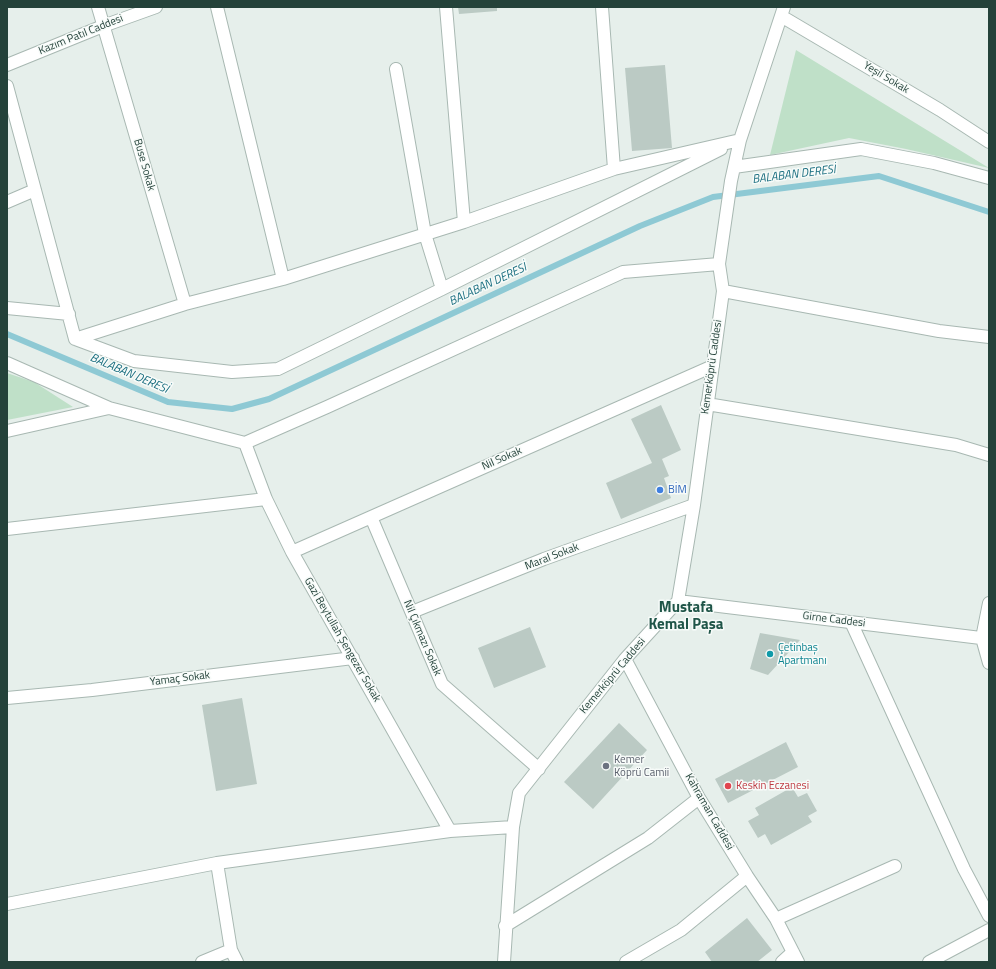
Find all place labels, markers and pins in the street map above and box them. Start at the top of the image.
place label: BİM [668,483,687,497]
marker: BİM [655,485,665,495]
place label: Çetinbaş Apartmanı [778,641,827,667]
marker: Çetinbaş Apartmanı [765,649,775,659]
place label: Kemer Köprü Camii [614,753,669,779]
marker: Kemer Köprü Camii [601,761,611,771]
place label: Keskin Eczanesi [736,779,809,793]
marker: Keskin Eczanesi [723,781,733,791]

